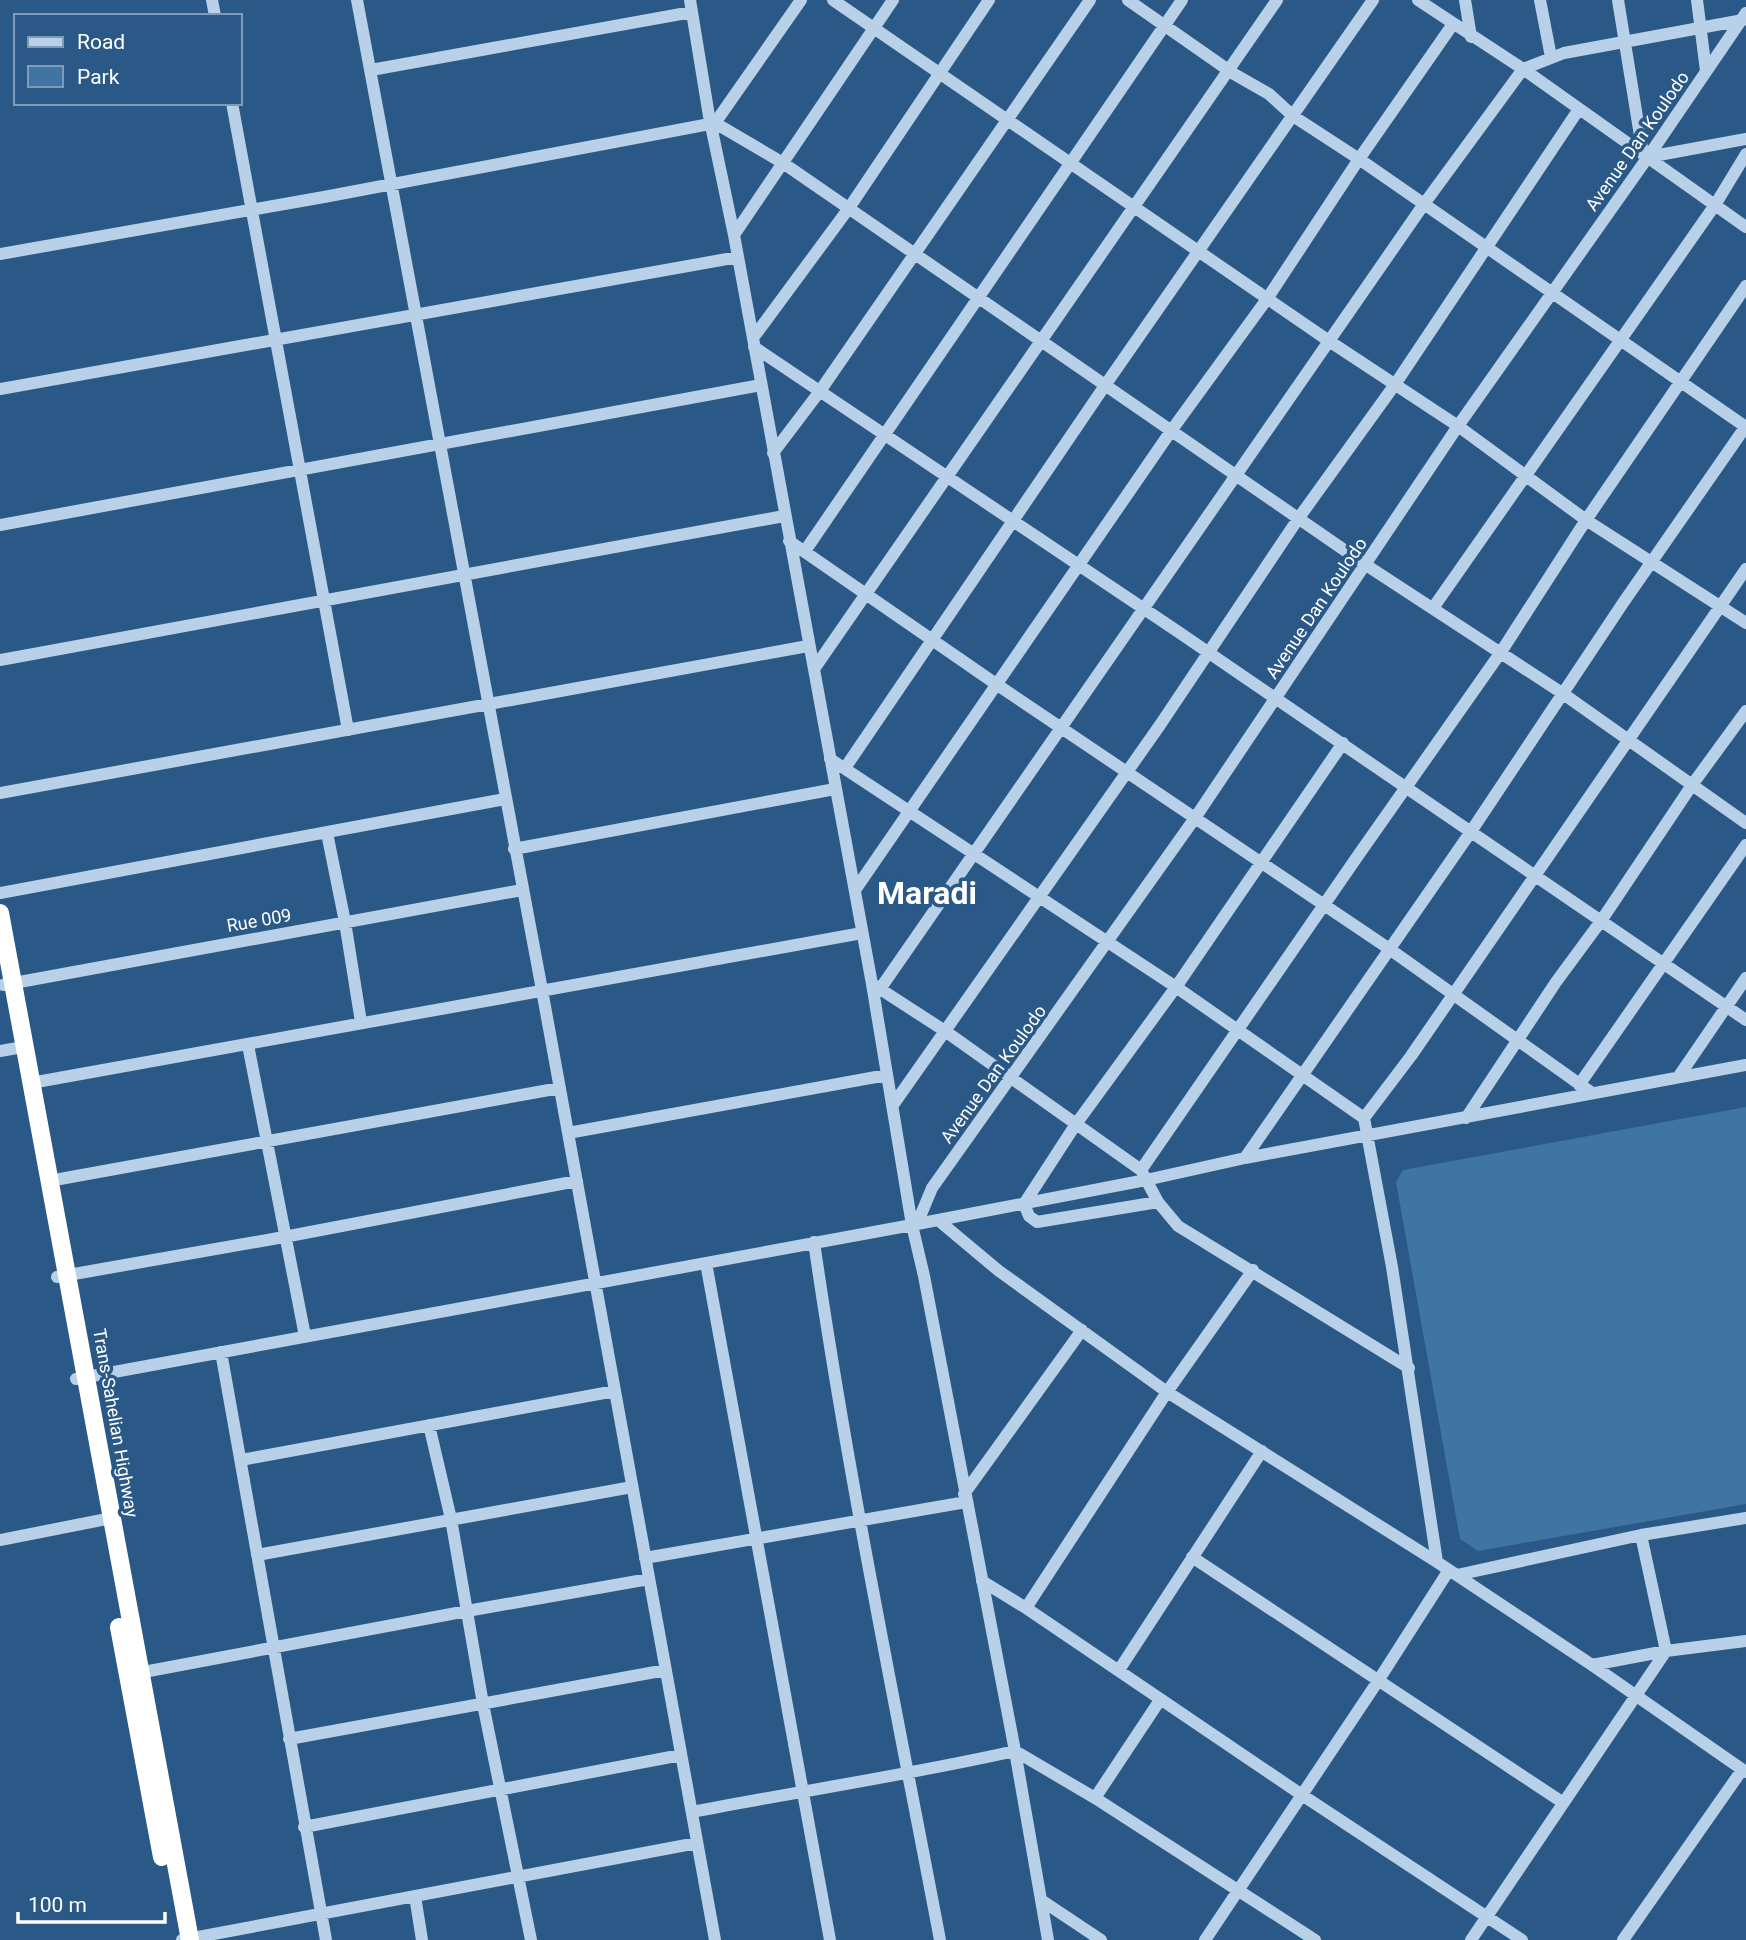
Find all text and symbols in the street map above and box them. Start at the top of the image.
legend [14,14,242,105]
text: Road [77,30,125,54]
text: Park [77,65,120,89]
street label: Avenue Dan Koulodo [1581,67,1693,215]
street label: Avenue Dan Koulodo [1261,533,1371,683]
district label: Maradi [877,874,977,912]
street label: Rue 009 [225,904,293,936]
street label: Avenue Dan Koulodo [936,1001,1050,1147]
street label: Trans-Sahelian Highway [89,1327,143,1520]
scale bar [18,1881,164,1925]
text: 100 m [28,1893,87,1917]

